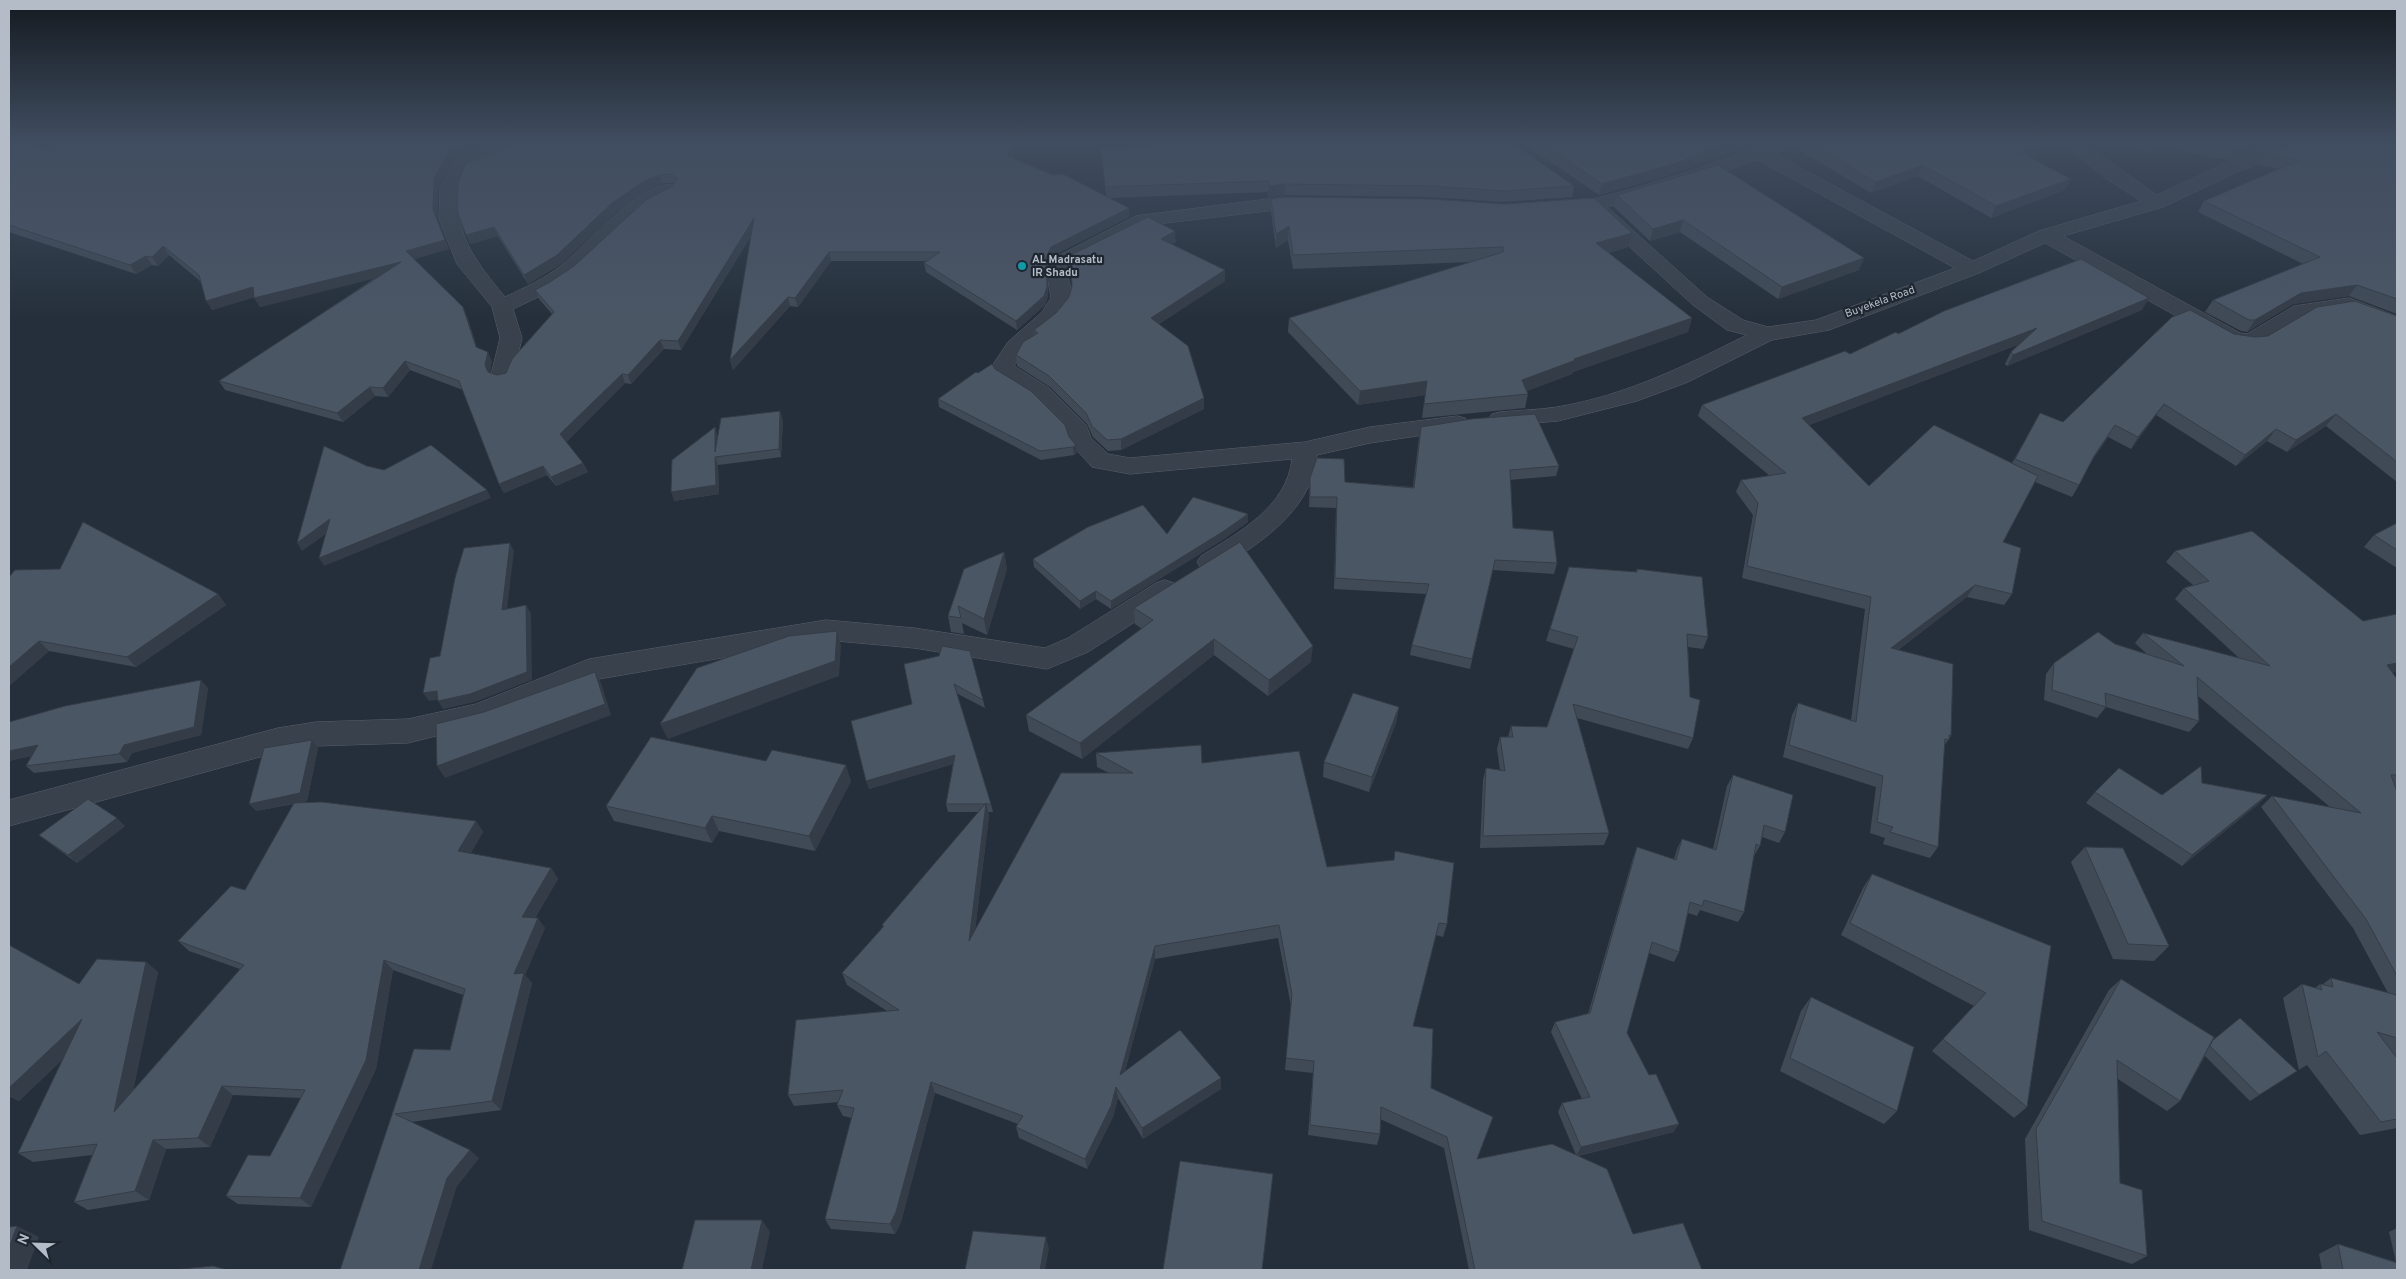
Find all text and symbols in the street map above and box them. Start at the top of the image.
place label: AL Madrasatu IR Shadu [1032,253,1103,280]
marker: AL Madrasatu IR Shadu [1016,260,1028,272]
street label: Buyekela Road [1843,283,1917,321]
north arrow [10,1219,60,1269]
text: N [15,1232,34,1247]

